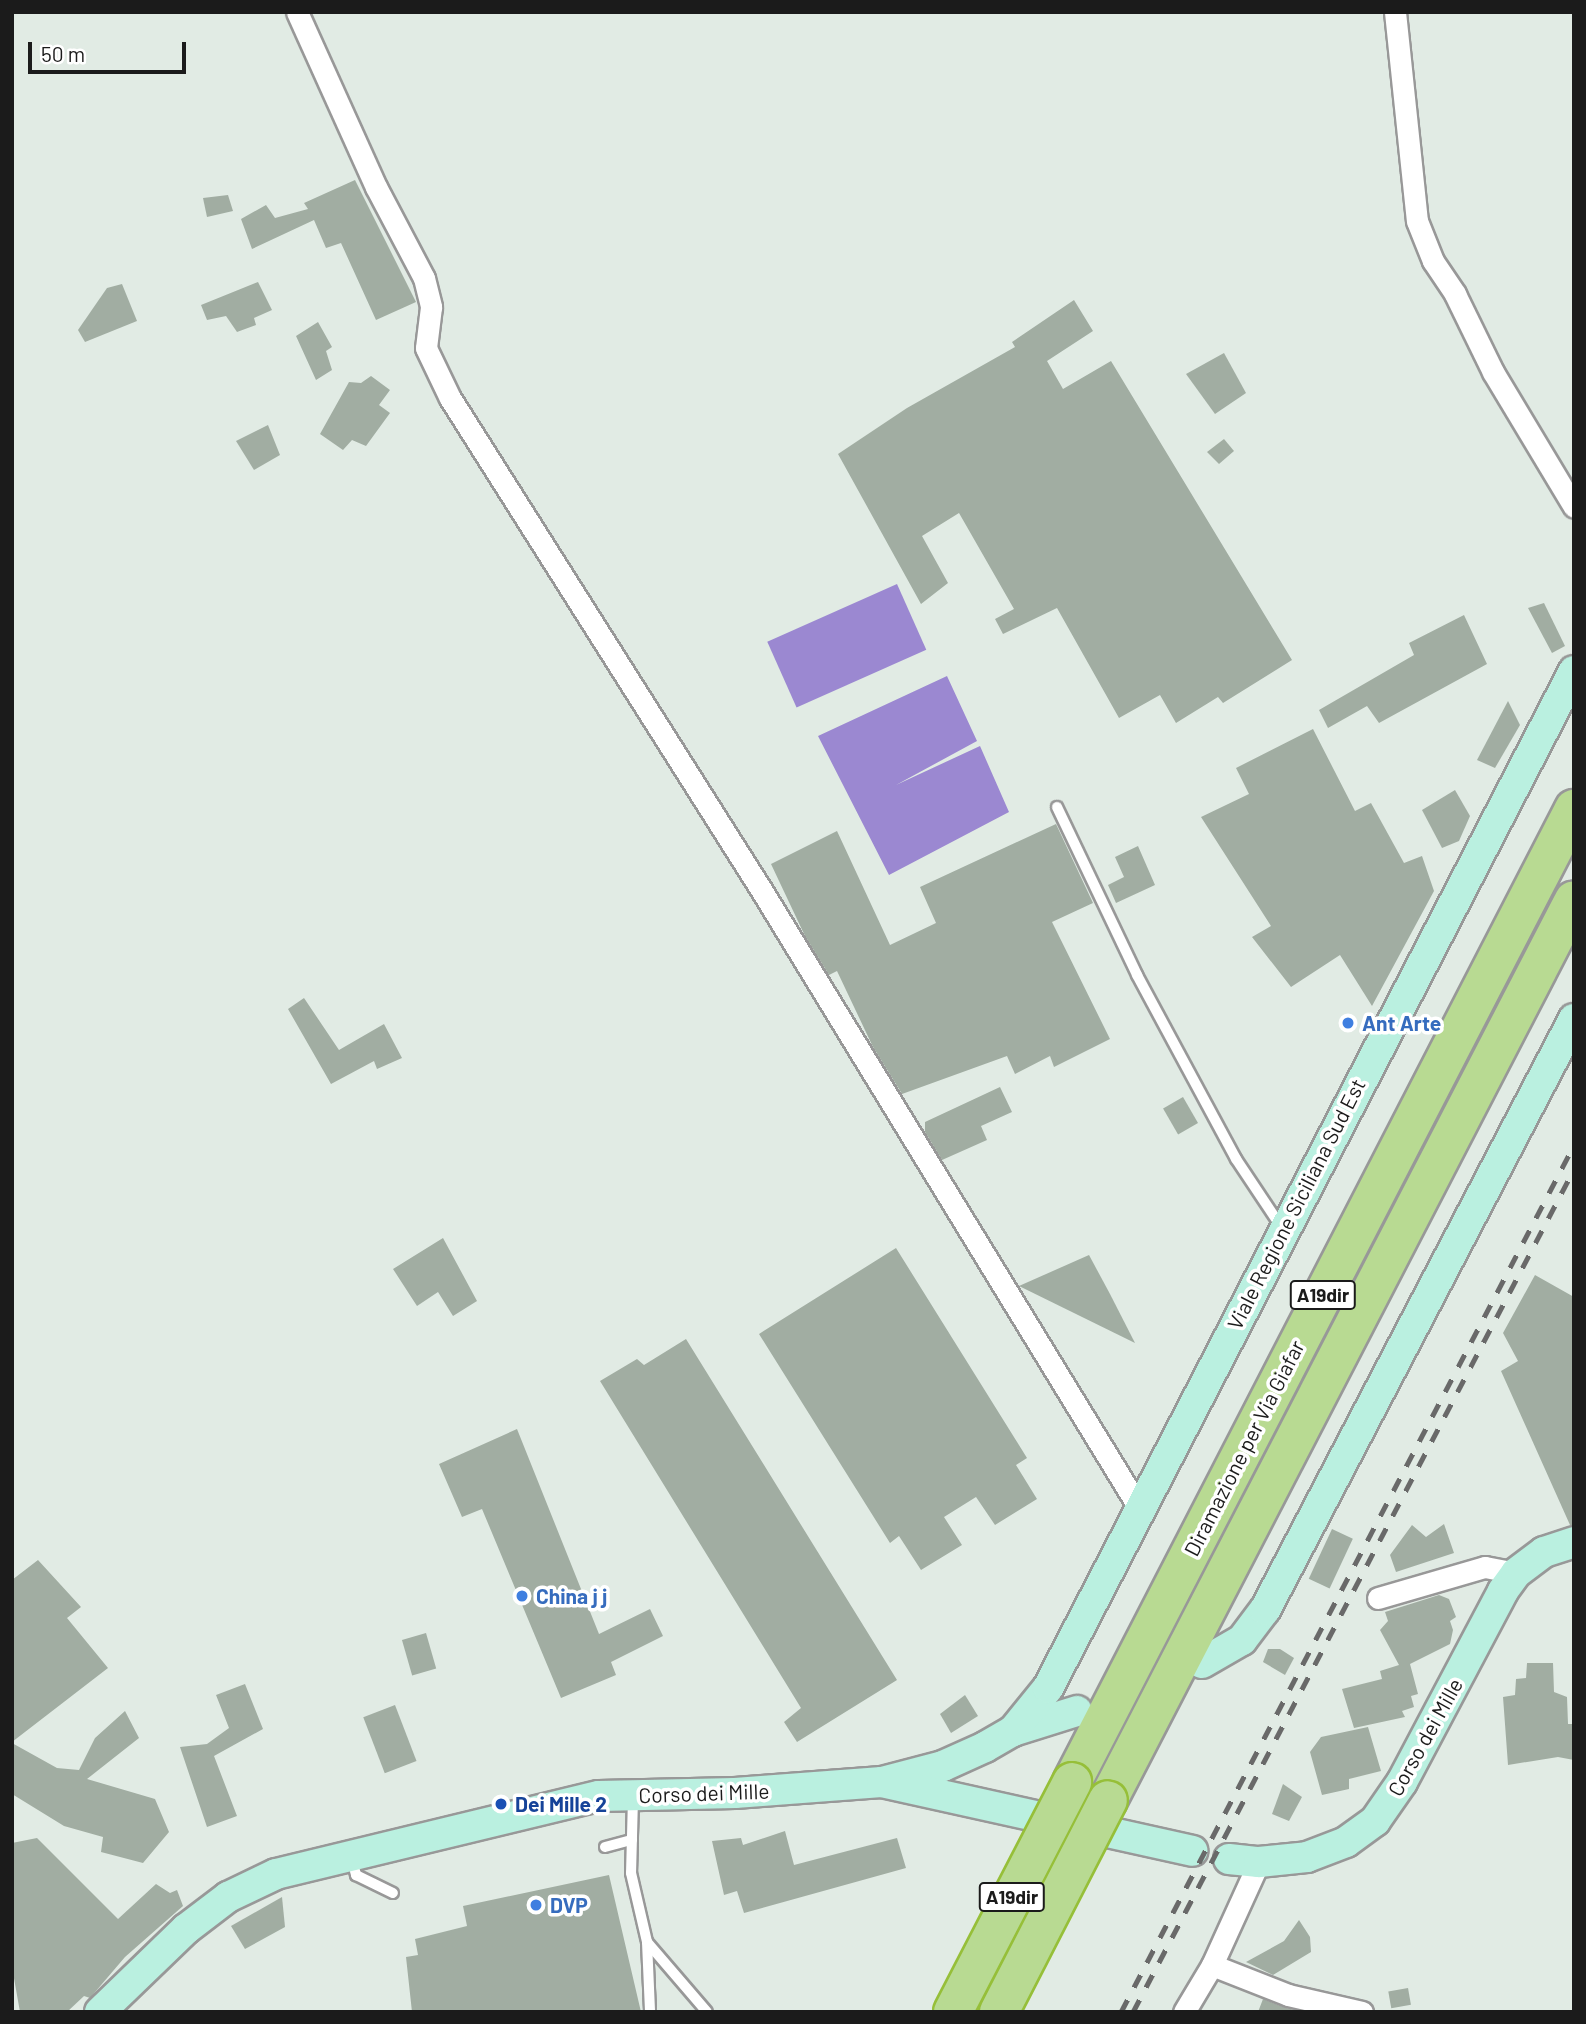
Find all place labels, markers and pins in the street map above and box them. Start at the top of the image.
place label: Ant Arte [1362,1010,1441,1036]
marker: Ant Arte [1340,1015,1356,1031]
place label: China j j [536,1583,607,1609]
marker: China j j [514,1588,530,1604]
place label: Dei Mille 2 [515,1791,607,1817]
marker: Dei Mille 2 [493,1796,509,1812]
place label: DVP [550,1892,588,1918]
marker: DVP [528,1897,544,1913]

